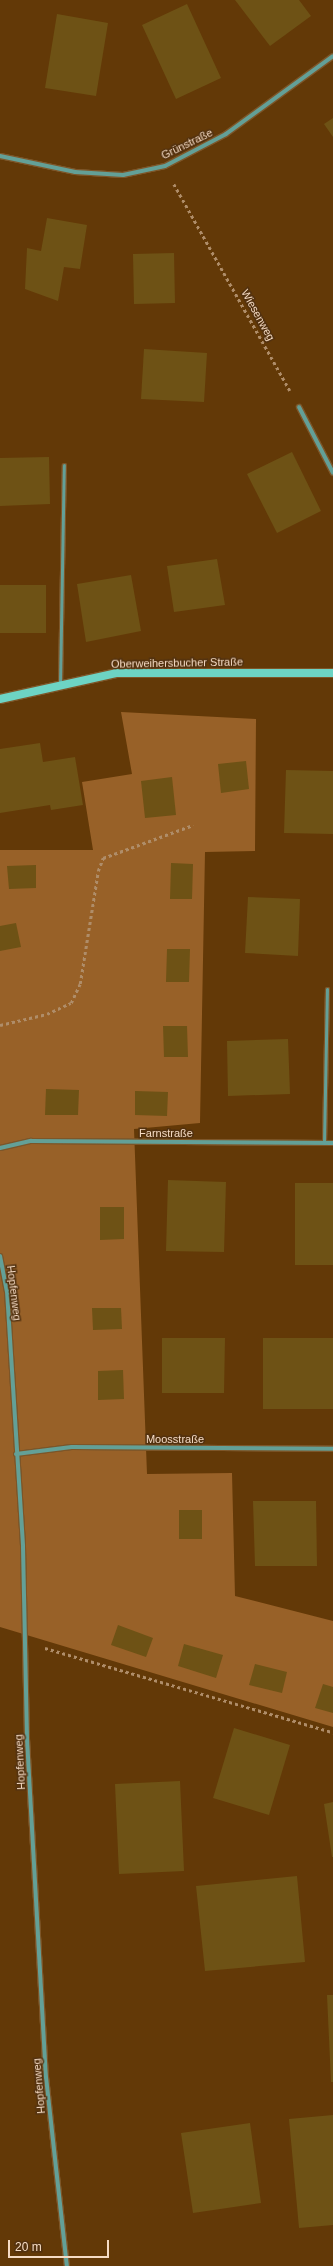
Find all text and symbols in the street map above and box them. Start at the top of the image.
street label: Grünstraße [159,126,215,162]
street label: Wiesenweg [238,287,278,343]
street label: Oberweihersbucher Straße [111,655,243,671]
street label: Farnstraße [139,1126,193,1140]
street label: Hopfenweg [4,1265,24,1321]
street label: Moosstraße [146,1432,204,1446]
street label: Hopfenweg [12,1734,28,1790]
street label: Hopfenweg [30,2058,48,2114]
scale bar [10,2232,111,2258]
text: 20 m [15,2240,42,2254]

